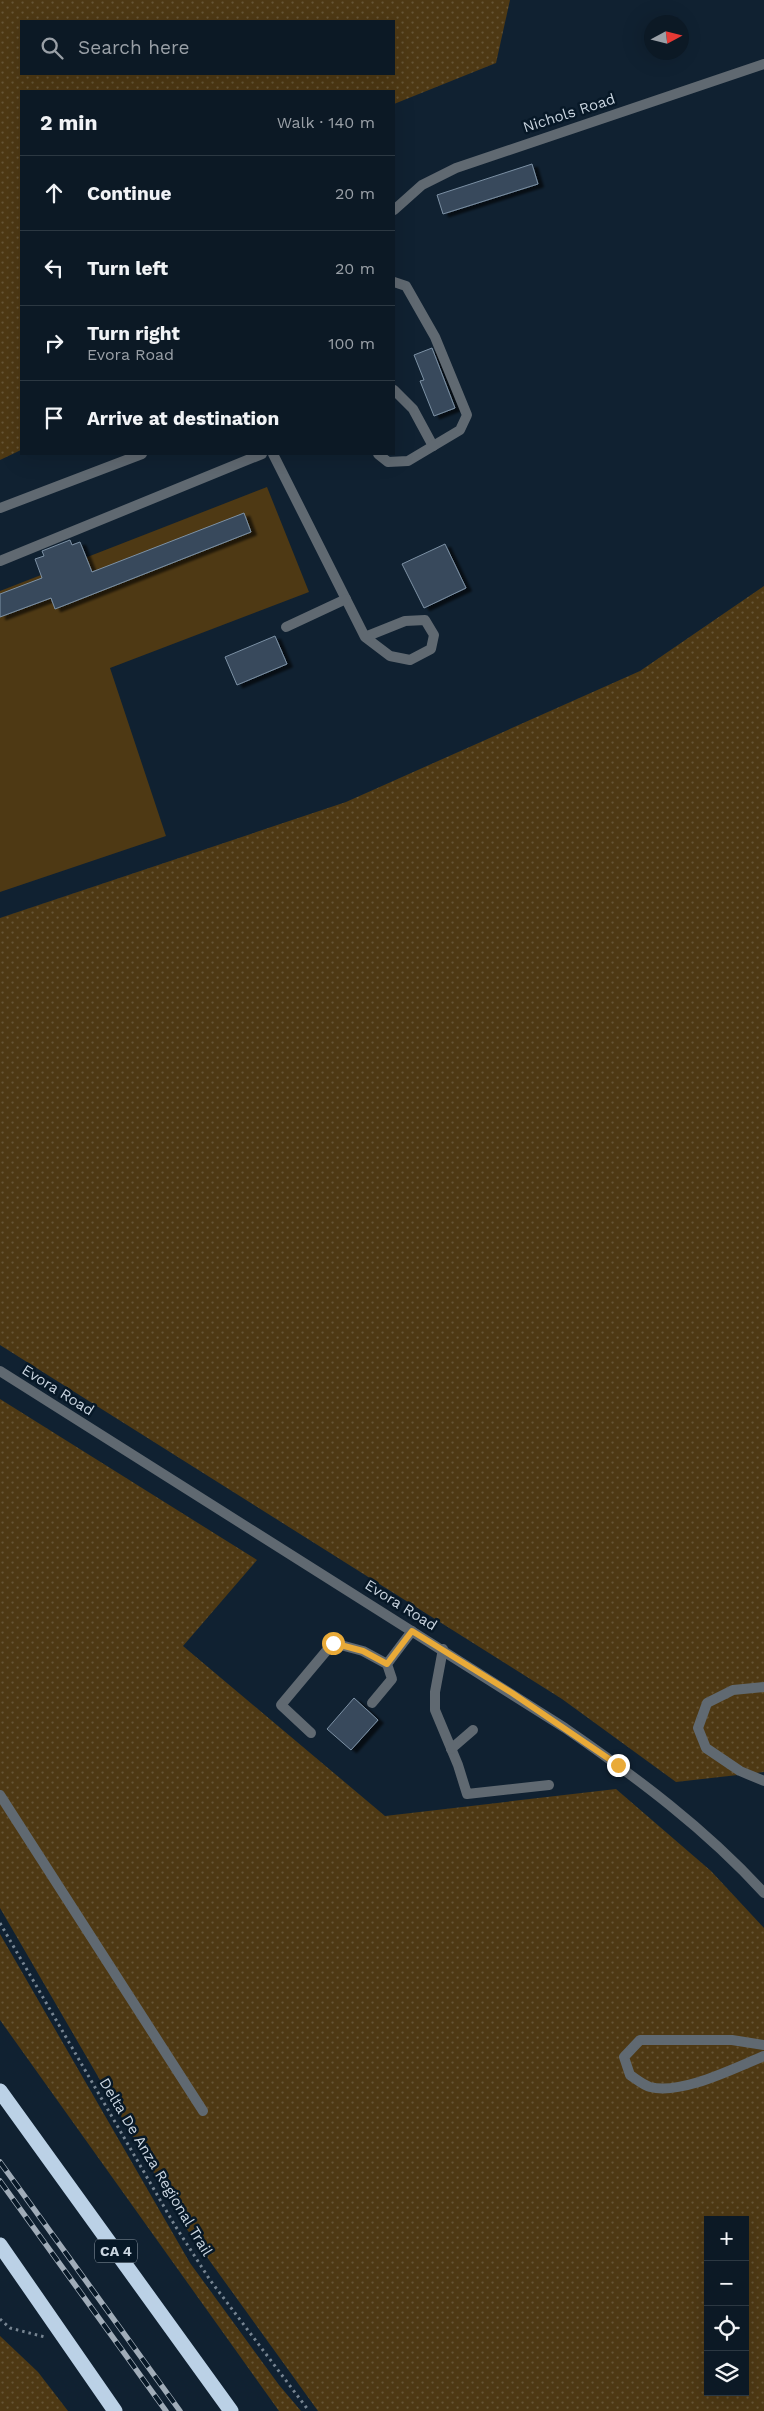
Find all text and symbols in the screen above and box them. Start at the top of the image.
north arrow [644,15,689,60]
search box [20,20,395,75]
icon: search [38,34,66,62]
text: Search here [78,36,189,59]
street label: Nichols Road [521,90,617,136]
text: 2 min [40,110,97,135]
text: Walk · 140 m [277,113,375,132]
icon: ahead [40,179,68,207]
text: Continue [87,182,171,205]
text: 20 m [335,184,375,203]
icon: left [40,254,68,282]
text: Turn left [87,257,168,280]
text: 20 m [335,259,375,278]
text: Turn right [87,322,180,345]
icon: right [40,329,68,357]
text: 100 m [328,334,375,353]
text: Evora Road [87,345,174,364]
icon: arrive [40,404,68,432]
text: Arrive at destination [87,407,279,430]
street label: Evora Road [19,1361,97,1419]
street label: Evora Road [362,1576,440,1634]
route start [322,1632,345,1655]
route end [607,1754,630,1777]
street label: Delta De Anza Regional Trail [96,2075,217,2260]
map controls [704,2216,749,2396]
button: + [704,2216,749,2261]
road number: CA 4 [95,2240,137,2262]
button: − [704,2261,749,2306]
button: locate [704,2306,749,2351]
button: layers [704,2351,749,2396]

